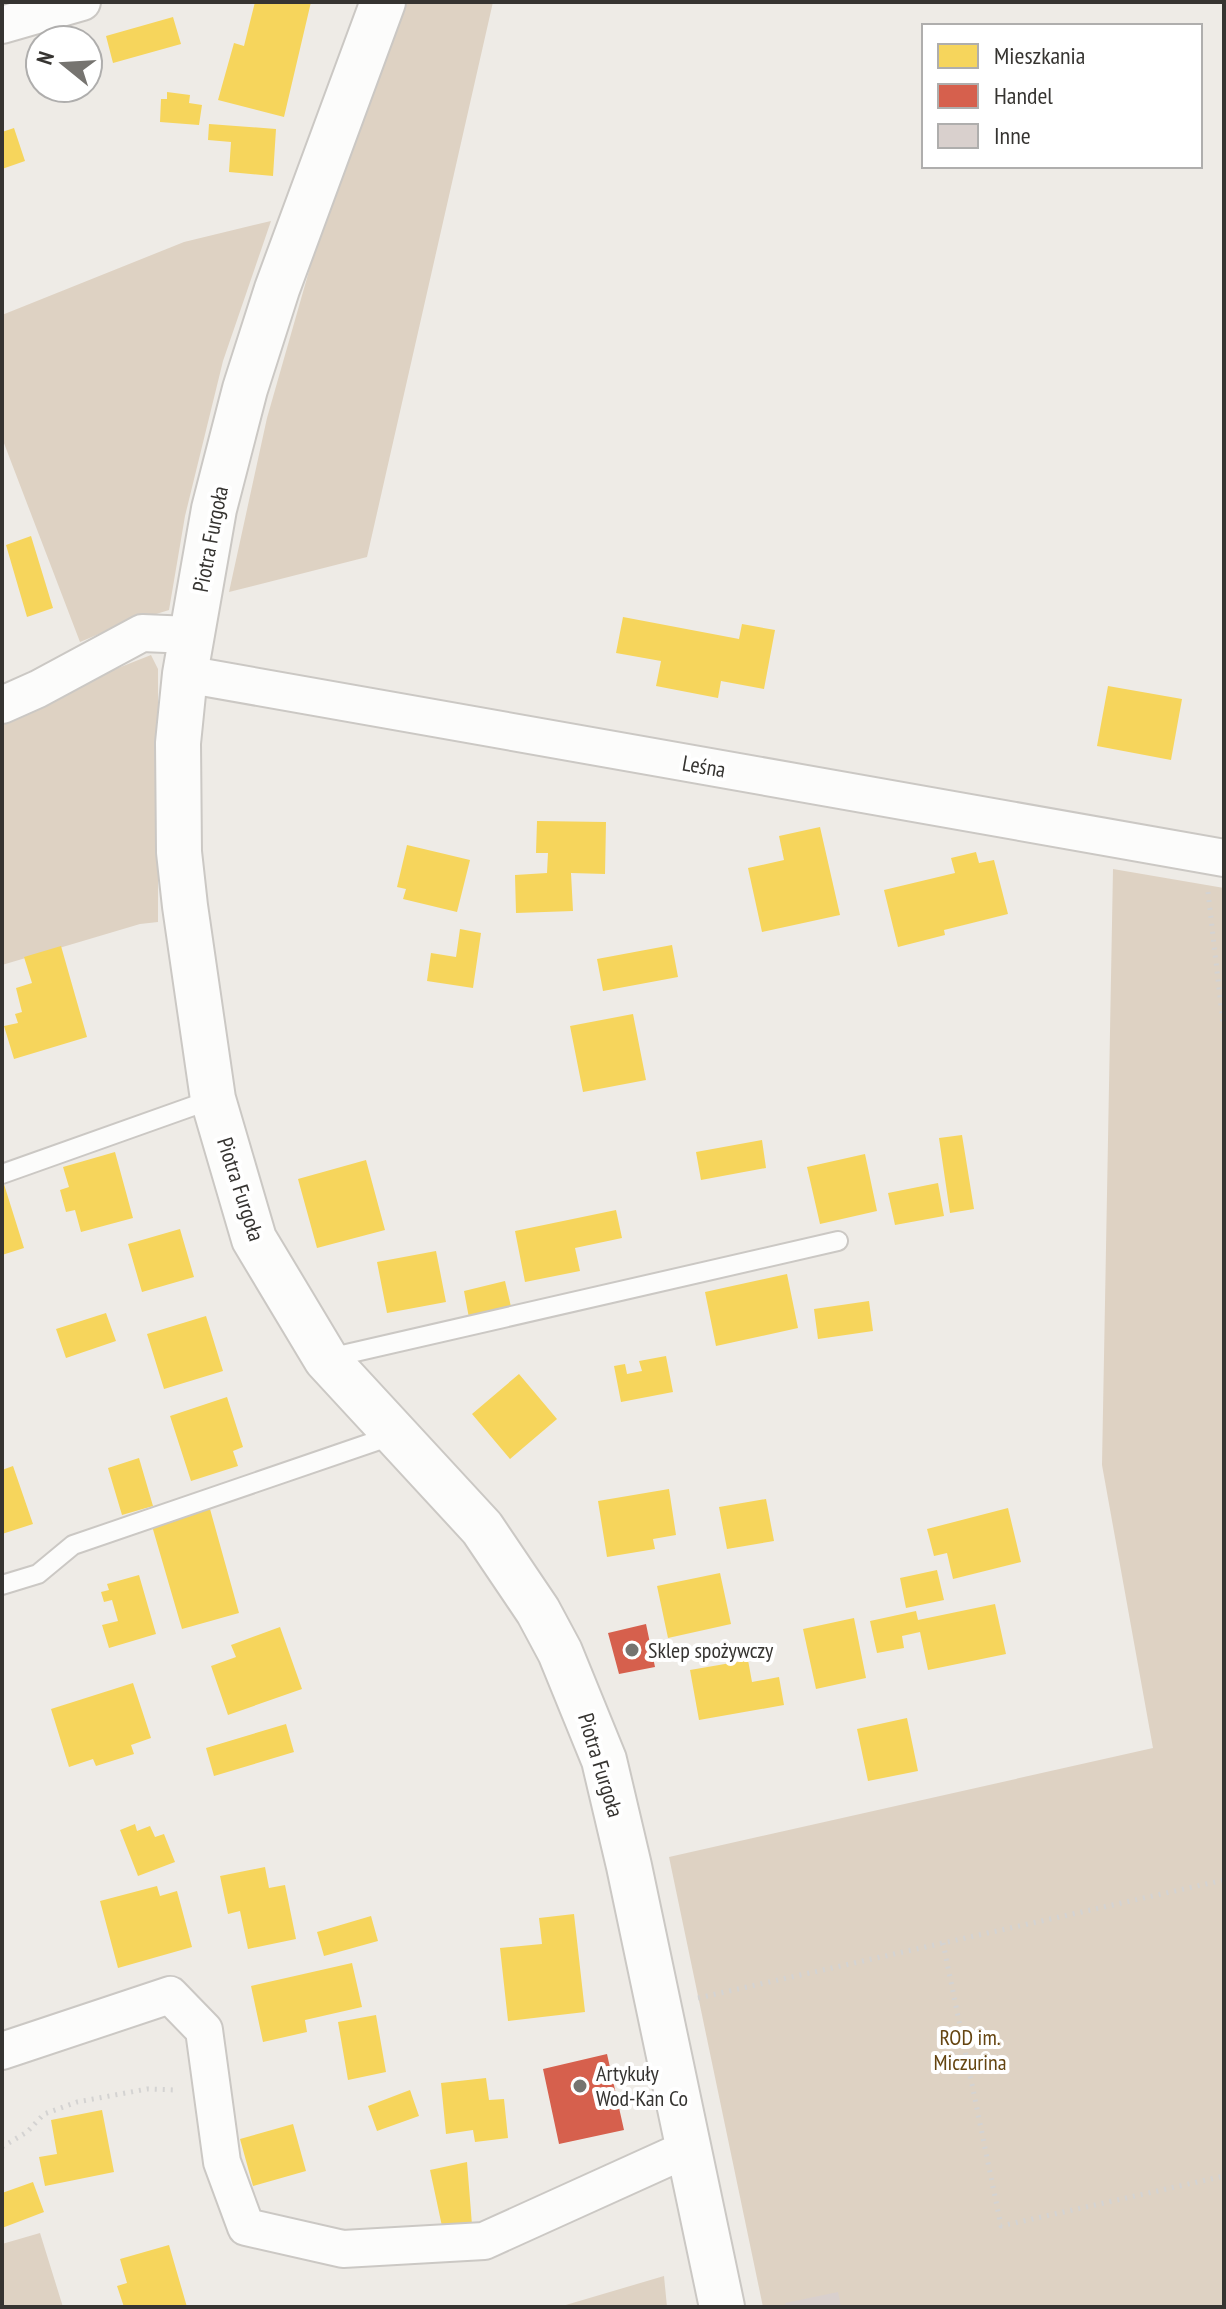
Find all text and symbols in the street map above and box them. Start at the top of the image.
north arrow [24,24,104,104]
legend [922,24,1202,168]
text: Mieszkania [994,40,1085,71]
text: N [30,48,60,68]
text: Handel [994,80,1053,111]
text: Inne [994,120,1031,151]
street label: Piotra Furgoła [186,484,234,594]
street label: Leśna [680,748,728,784]
street label: Piotra Furgoła [211,1134,271,1244]
place label: Sklep spożywczy [648,1636,774,1664]
marker: Sklep spożywczy [623,1641,641,1659]
street label: Piotra Furgoła [572,1710,630,1820]
park label: ROD im. Miczurina [933,2023,1007,2076]
place label: Artykuły Wod-Kan Co [596,2059,688,2112]
marker: Artykuły Wod-Kan Co [571,2077,589,2095]

